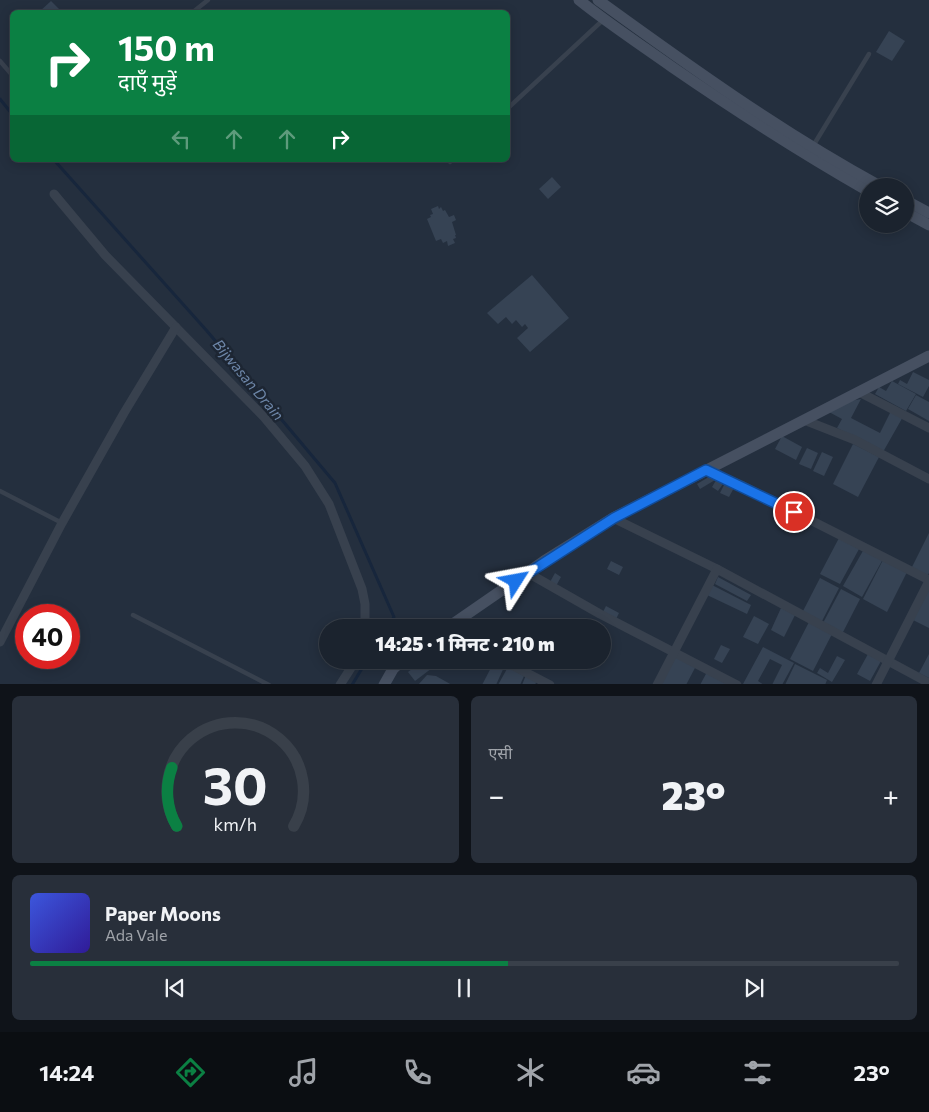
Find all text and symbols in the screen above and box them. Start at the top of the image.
text: 150 m [118,25,215,68]
icon: right [35,30,100,95]
text: दाएँ मुड़ें [118,68,177,95]
icon: left [167,125,195,153]
icon: ahead [220,125,248,153]
icon: ahead [273,125,301,153]
icon: right [326,125,354,153]
map controls [859,178,914,233]
button: layers [859,178,914,233]
water label: Bijwasan Drain [210,335,288,424]
pin [773,491,815,533]
icon: arrive [780,498,808,526]
position arrow [489,554,541,606]
speed limit sign: 40 [15,604,80,669]
text: 14:25 · 1 मिनट · 210 m [375,632,555,655]
text: एसी [489,743,512,762]
text: 30 [203,752,268,816]
text: 23° [661,771,725,818]
text: − [489,778,504,812]
text: + [883,778,899,812]
text: km/h [214,813,257,835]
text: Paper Moons [105,902,221,925]
text: Ada Vale [105,925,167,944]
icon: previous [161,974,189,1002]
icon: pause [450,974,478,1002]
icon: next [740,974,768,1002]
icon: directions [173,1055,208,1090]
icon: music [286,1055,321,1090]
icon: phone [400,1055,435,1090]
icon: climate [513,1055,548,1090]
icon: car [626,1055,661,1090]
icon: filters [740,1055,775,1090]
text: 14:24 [39,1059,94,1086]
text: 23° [853,1059,890,1086]

